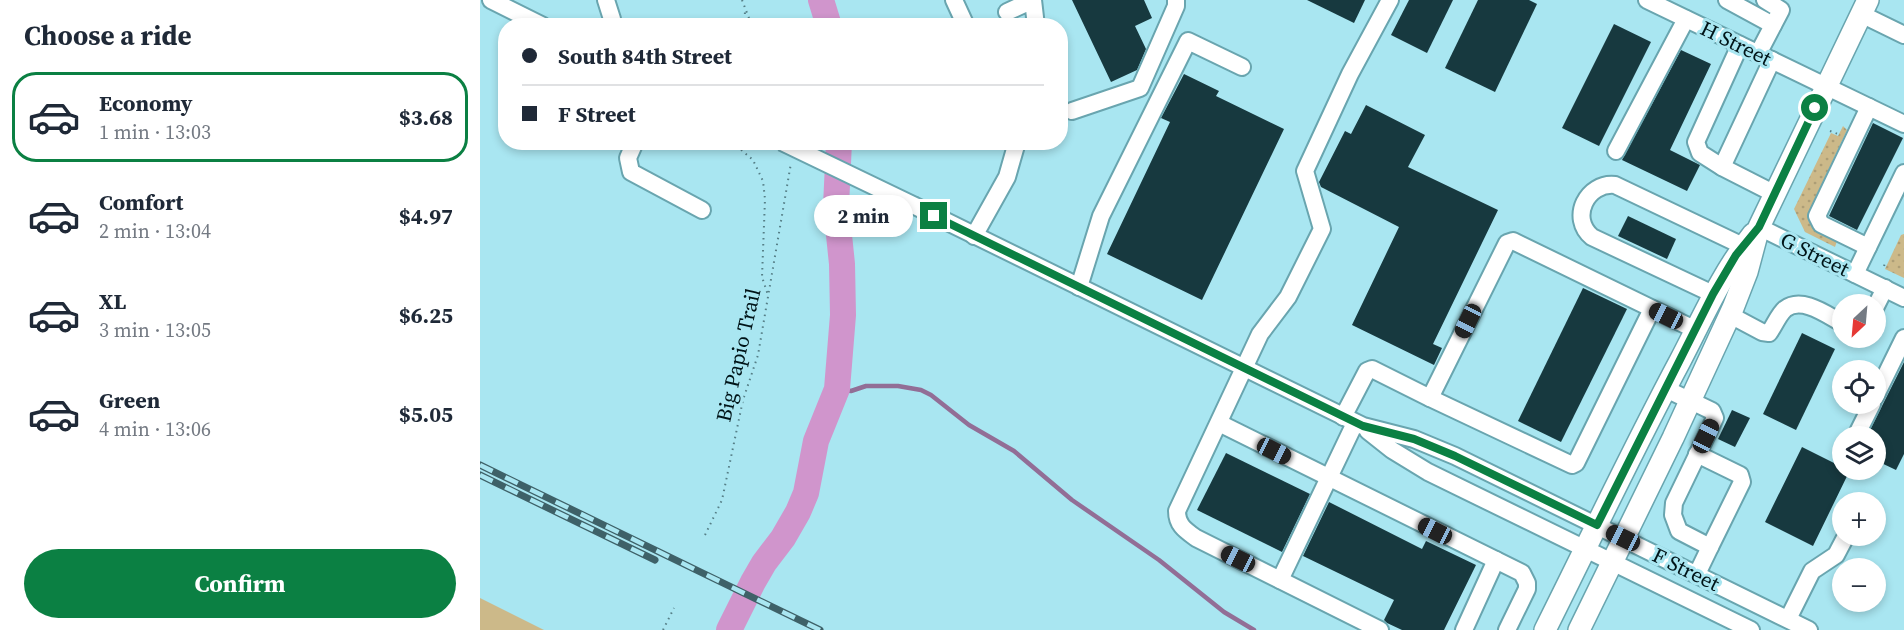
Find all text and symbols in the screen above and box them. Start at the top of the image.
street label: H Street [1696,13,1777,73]
text: Choose a ride [24,17,192,54]
text: South 84th Street [558,41,732,71]
text: Economy [99,88,193,118]
icon: car [27,90,81,144]
route start [1801,94,1828,121]
text: F Street [558,99,636,129]
text: $3.68 [399,102,453,132]
text: 1 min · 13:03 [99,118,211,146]
text: Comfort [99,187,183,217]
icon: car [27,189,81,243]
callout: 2 min [814,195,913,237]
text: $4.97 [399,201,453,231]
text: 2 min [838,202,889,230]
route end [920,202,947,229]
text: 2 min · 13:04 [99,217,211,245]
street label: G Street [1776,225,1855,283]
street label: Big Papio Trail [709,285,767,425]
text: XL [99,286,126,316]
icon: car [27,288,81,342]
north arrow [1832,294,1886,348]
map controls [1832,294,1886,612]
text: $6.25 [399,300,453,330]
car [1646,300,1686,332]
car [1452,301,1484,341]
text: 3 min · 13:05 [99,316,211,344]
button: locate [1832,360,1886,414]
text: Green [99,385,160,415]
icon: car [27,387,81,441]
text: $5.05 [399,399,453,429]
text: 4 min · 13:06 [99,415,211,443]
car [1690,416,1722,456]
button: layers [1832,426,1886,480]
car [1254,435,1294,467]
button: + [1832,492,1886,546]
car [1415,515,1455,547]
car [1603,522,1643,554]
street label: F Street [1648,540,1725,598]
car [1218,543,1258,575]
button: Confirm [24,549,456,618]
button: − [1832,558,1886,612]

